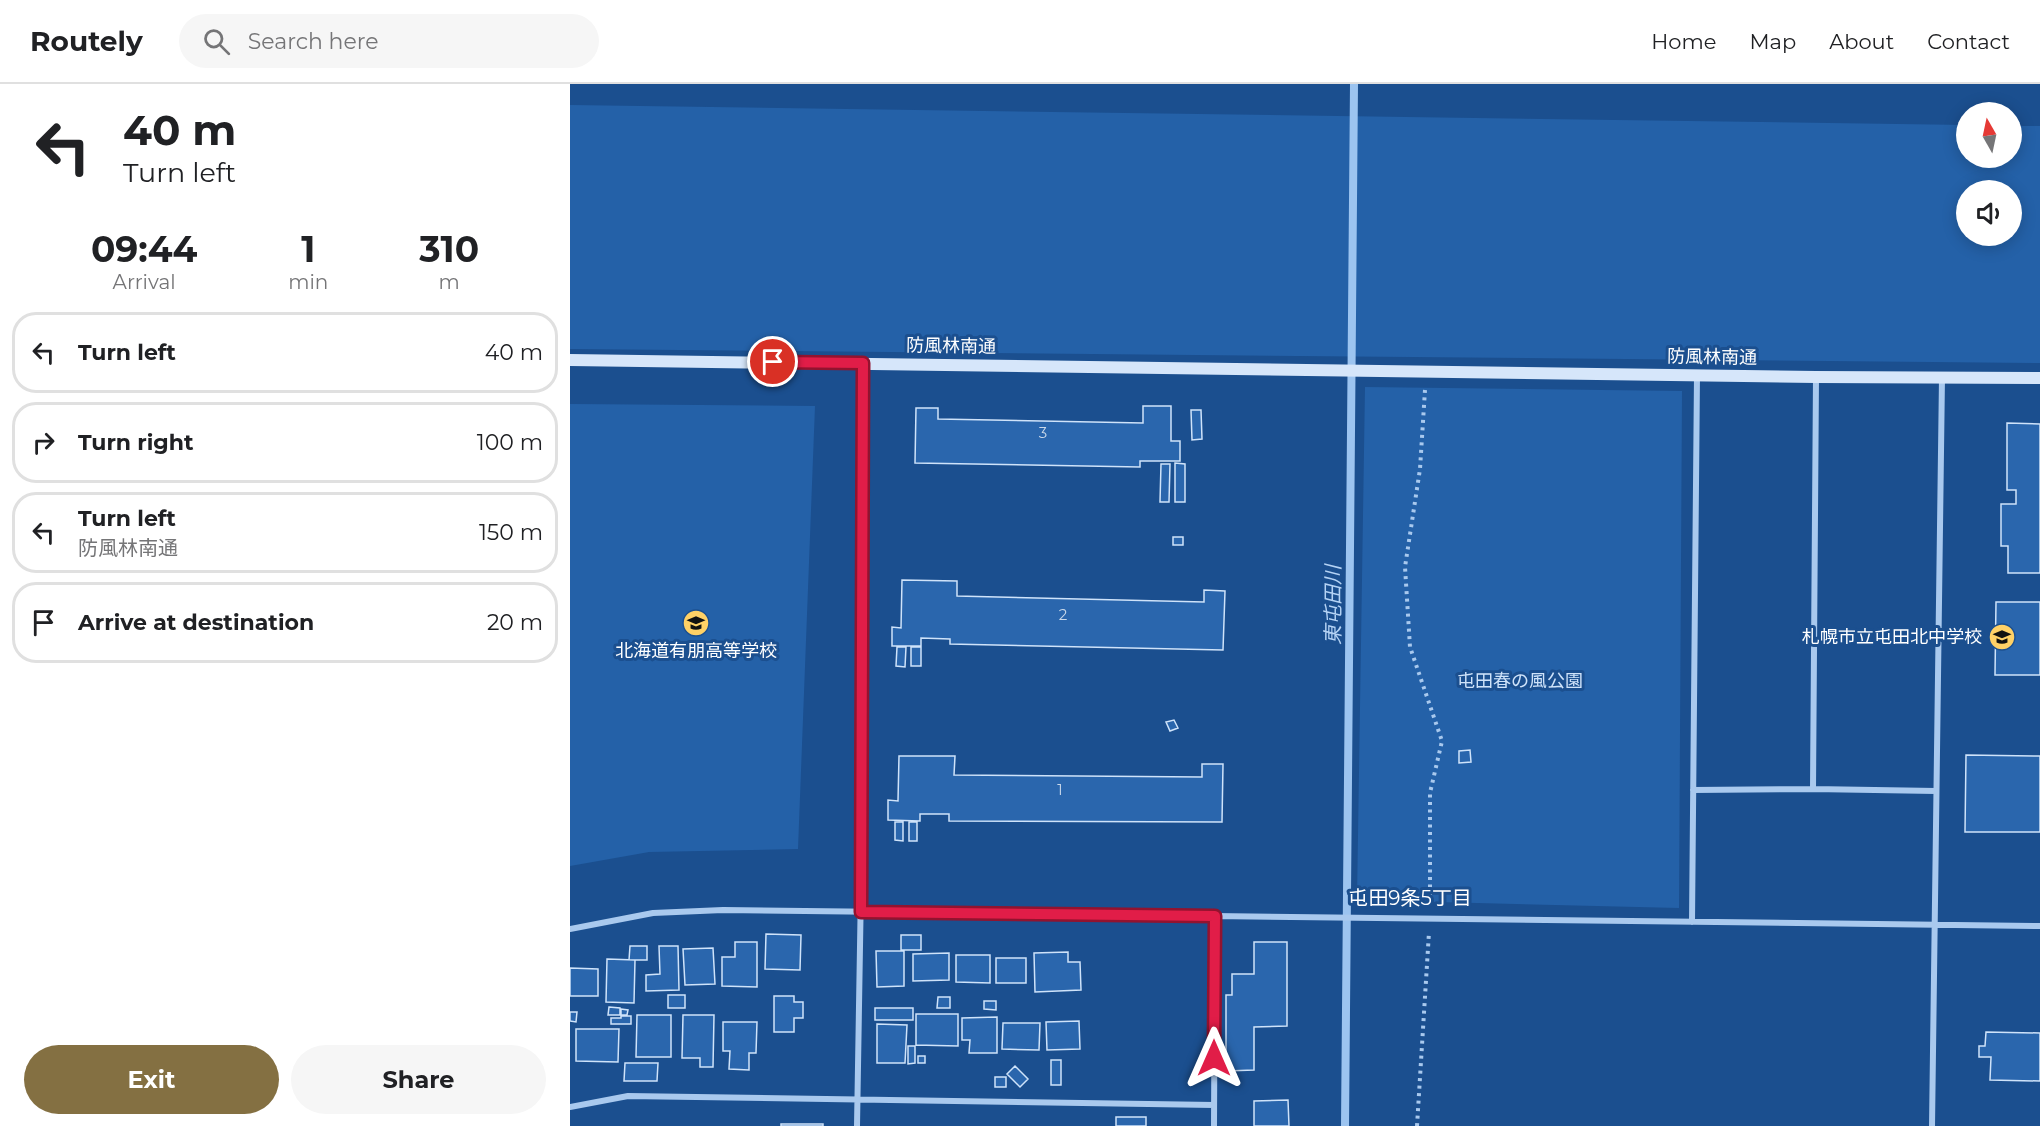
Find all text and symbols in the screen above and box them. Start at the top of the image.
search box [179,14,599,68]
text: Routely [30,24,143,58]
icon: search [200,25,233,58]
text: Search here [248,28,379,55]
text: Home [1651,29,1716,54]
text: Map [1749,29,1796,54]
text: About [1829,29,1894,54]
text: Contact [1927,29,2010,54]
north arrow [1956,102,2022,168]
map controls [1956,102,2022,246]
text: 40 m [123,104,236,156]
icon: left [24,108,102,186]
text: Turn left [123,156,236,189]
button: sound [1956,180,2022,246]
text: 09:44 [91,227,197,271]
text: 1 [301,227,315,271]
text: 310 [419,227,479,271]
text: Arrival [113,270,176,294]
text: min [288,270,328,294]
text: m [439,270,460,294]
street label: 防風林南通 [906,334,996,358]
icon: left [27,336,60,369]
pin [747,336,798,387]
text: Turn left [78,339,176,366]
text: 40 m [485,339,543,366]
icon: arrive [756,345,789,378]
street label: 防風林南通 [1667,345,1757,369]
house number: 3 [1039,423,1047,442]
icon: right [27,426,60,459]
text: Turn right [78,429,193,456]
text: 100 m [477,429,543,456]
text: Turn left [78,505,176,532]
icon: left [27,516,60,549]
text: 150 m [479,519,543,546]
text: 防風林南通 [78,536,178,560]
water label: 東屯田川 [1321,563,1345,645]
house number: 2 [1059,605,1067,624]
icon: arrive [27,606,60,639]
school or university icon: 北海道有朋高等学校 [681,608,711,638]
text: Arrive at destination [78,609,314,636]
text: 20 m [487,609,543,636]
school or university icon: 札幌市立屯田北中学校 [1987,622,2017,652]
place label: 札幌市立屯田北中学校 [1802,626,1982,648]
place label: 北海道有朋高等学校 [615,640,777,662]
park label: 屯田春の風公園 [1457,670,1583,692]
house number: 1 [1057,780,1063,799]
district label: 屯田9条5丁目 [1348,886,1472,910]
position arrow [1182,1026,1246,1090]
button: Exit [24,1045,279,1114]
button: Share [291,1045,546,1114]

